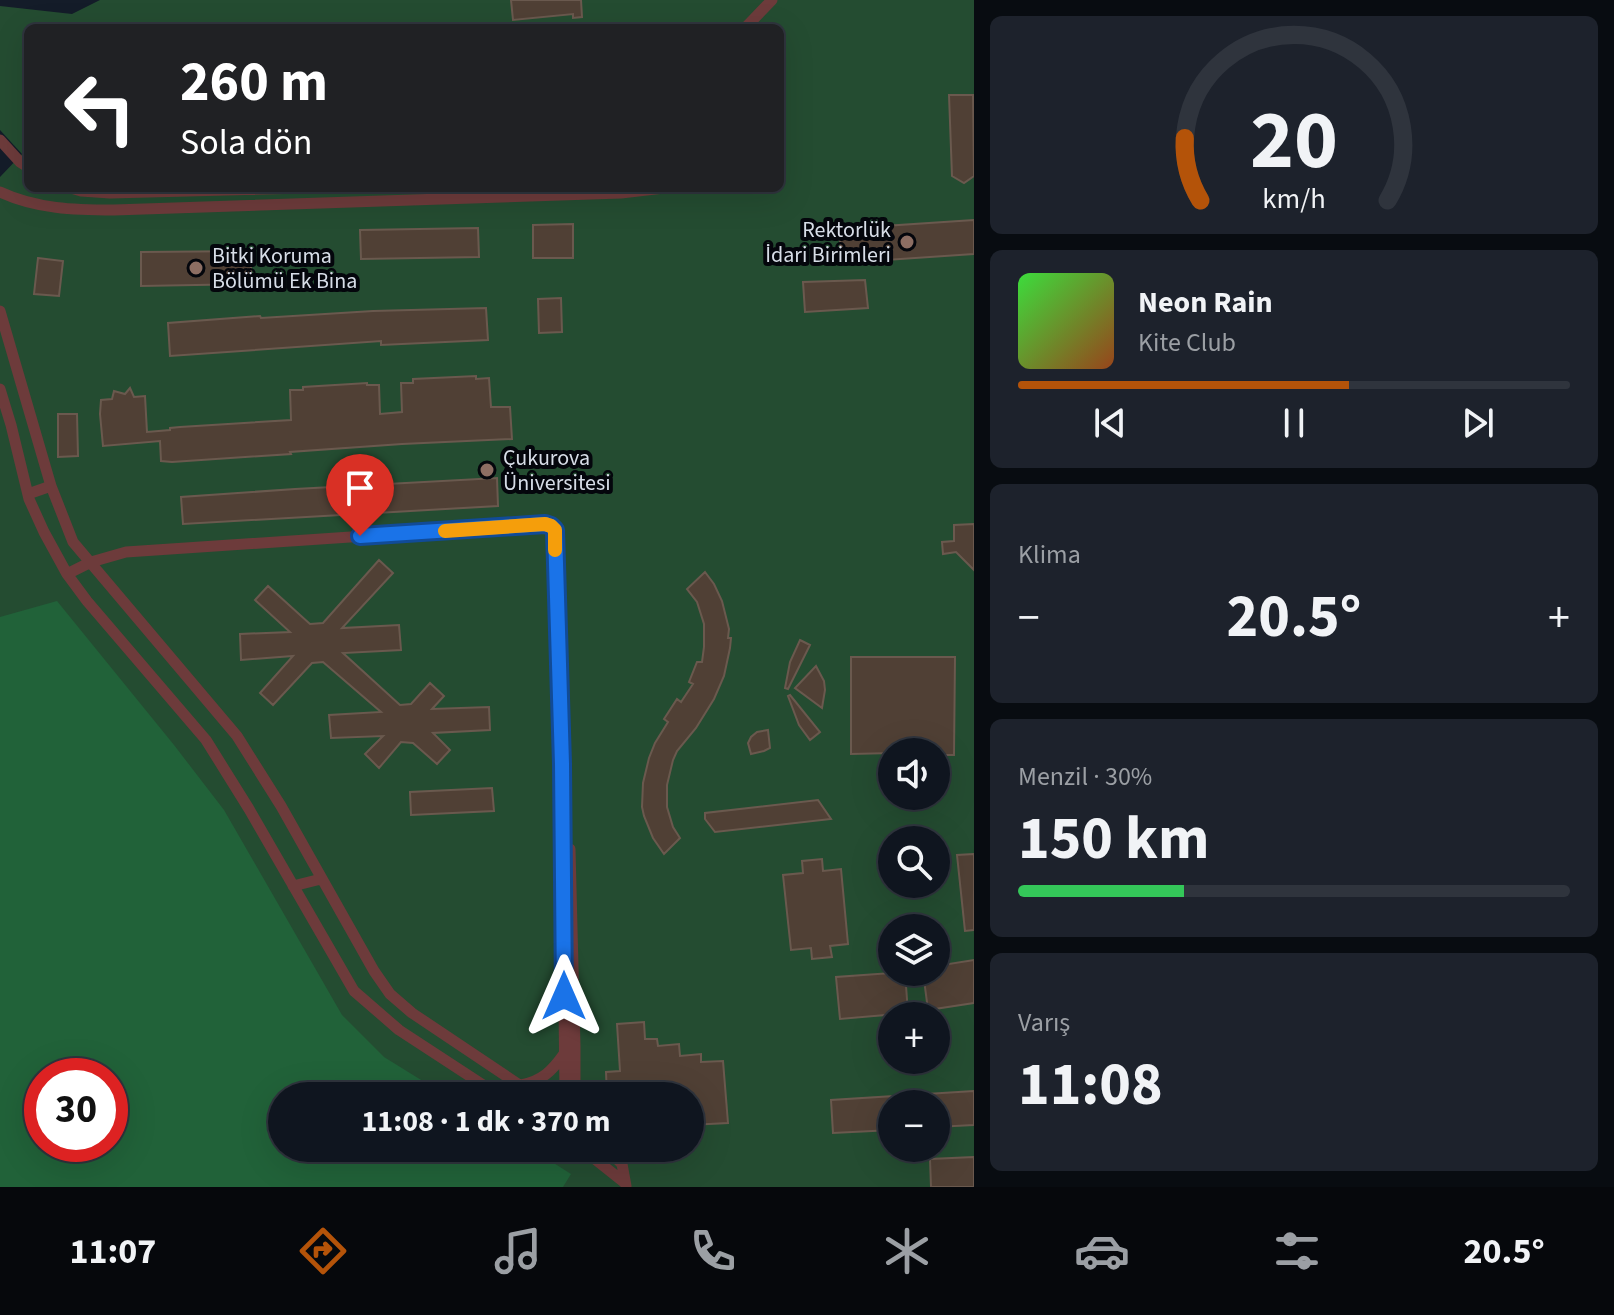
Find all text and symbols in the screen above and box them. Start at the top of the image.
text: 260 m [180,43,328,122]
icon: left [48,56,152,160]
text: 20 [1250,82,1338,200]
text: Sola dön [180,117,312,168]
text: km/h [1262,179,1326,219]
place label: Rektorlük İdari Birimleri [765,214,891,271]
marker: Rektorlük İdari Birimleri [898,233,916,251]
place label: Bitki Koruma Bölümü Ek Bina [212,240,357,297]
marker: Bitki Koruma Bölümü Ek Bina [187,259,205,277]
text: Neon Rain [1138,281,1273,324]
text: Kite Club [1138,324,1236,361]
icon: previous [1088,401,1132,445]
icon: pause [1272,401,1316,445]
icon: next [1456,401,1500,445]
place label: Çukurova Üniversitesi [503,442,611,499]
pin [326,454,394,536]
marker: Çukurova Üniversitesi [478,461,496,479]
icon: arrive [338,466,382,510]
text: Klima [1018,536,1081,573]
text: 20.5° [1227,575,1361,660]
text: − [1018,587,1040,650]
text: + [1548,587,1570,650]
map controls [878,738,950,1162]
button: sound [878,738,950,810]
text: Menzil · 30% [1018,758,1152,795]
text: 150 km [1018,797,1209,882]
button: search [878,826,950,898]
button: layers [878,914,950,986]
position arrow [522,954,606,1038]
button: + [878,1002,950,1074]
text: Varış [1018,1004,1070,1041]
text: 11:08 [1018,1043,1163,1128]
speed limit sign: 30 [24,1058,128,1162]
button: − [878,1090,950,1162]
text: 11:08 · 1 dk · 370 m [361,1100,611,1143]
icon: directions [295,1223,351,1279]
icon: music [490,1223,546,1279]
icon: phone [685,1223,741,1279]
icon: climate [879,1223,935,1279]
icon: car [1074,1223,1130,1279]
icon: filters [1269,1223,1325,1279]
text: 11:07 [69,1226,156,1277]
text: 20.5° [1464,1226,1545,1277]

